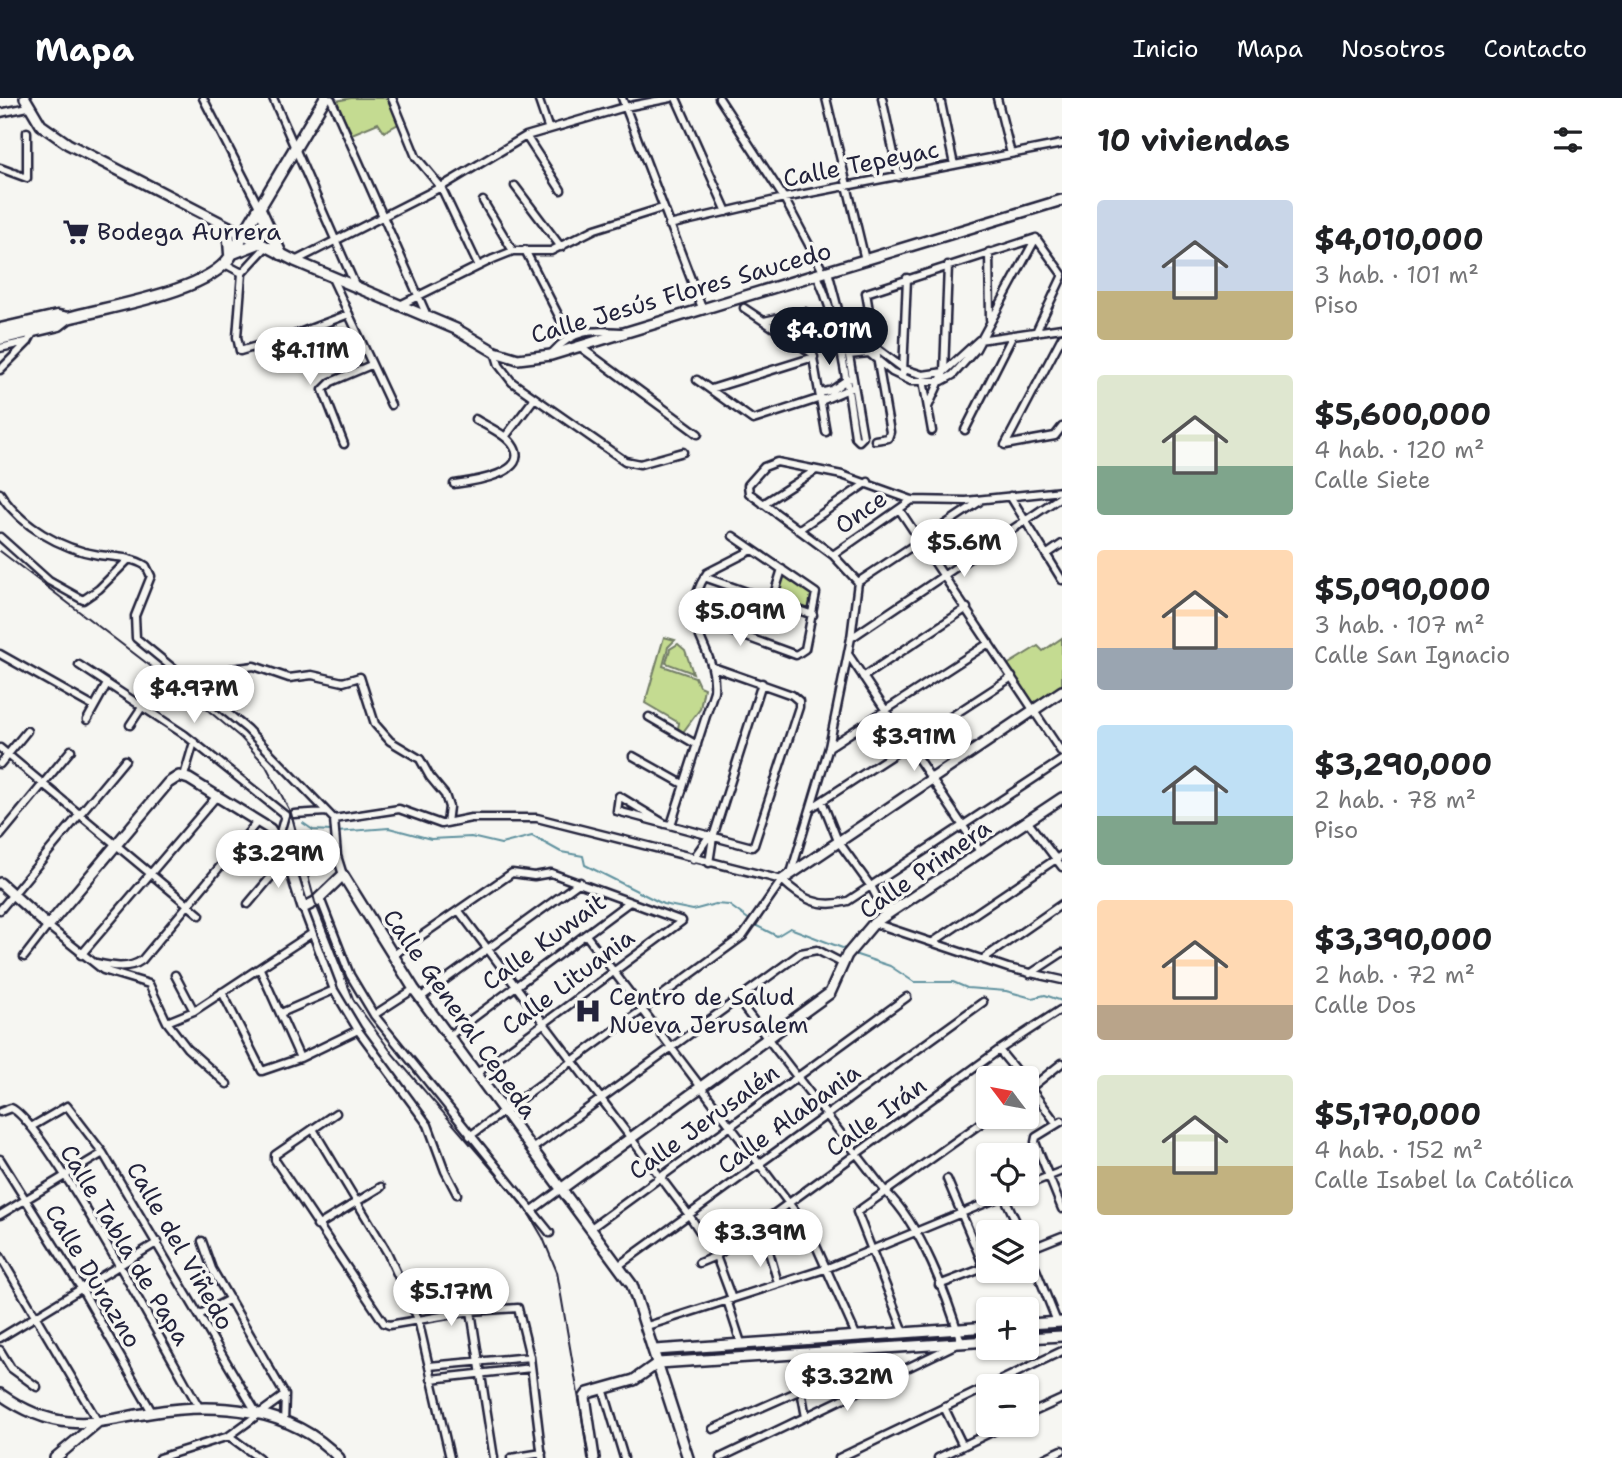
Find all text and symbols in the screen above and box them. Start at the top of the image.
text: Mapa [35,27,134,72]
text: Inicio [1133,33,1199,65]
text: Mapa [1237,33,1303,65]
text: Nosotros [1341,33,1446,65]
text: Contacto [1484,33,1587,65]
text: 10 viviendas [1097,120,1290,161]
icon: filters [1549,121,1587,159]
street label: Calle Tepeyac [780,133,942,195]
place label: Bodega Aurrera [97,216,281,248]
supermarket icon: Bodega Aurrera [61,217,91,247]
text: $4,010,000 [1314,219,1484,260]
icon: home [1153,228,1237,312]
street label: Calle Jesús Flores Saucedo [527,235,835,351]
text: 3 hab. · 101 m² [1314,260,1479,290]
text: Piso [1314,290,1358,320]
pin: $4.01M [772,308,886,367]
text: $4.01M [786,315,872,345]
pin: $4.11M [253,328,367,387]
text: $4.11M [271,335,349,365]
text: $5,600,000 [1314,394,1491,435]
icon: home [1153,403,1237,487]
text: 4 hab. · 120 m² [1314,435,1485,465]
text: Calle Siete [1314,465,1431,495]
street label: Once [828,483,894,541]
pin: $5.6M [915,519,1013,579]
text: $5.6M [926,527,1002,557]
text: $5,090,000 [1314,569,1491,610]
icon: home [1153,578,1237,662]
pin: $5.09M [683,588,797,648]
text: $5.09M [694,596,786,626]
text: 3 hab. · 107 m² [1314,610,1485,640]
text: Calle San Ignacio [1314,640,1510,670]
pin: $4.97M [137,666,251,725]
text: $4.97M [149,673,239,703]
pin: $3.91M [857,714,971,773]
text: $3.91M [872,721,956,751]
text: $3,290,000 [1314,744,1492,785]
icon: home [1153,753,1237,837]
text: 2 hab. · 78 m² [1314,785,1476,815]
street label: Calle Primera [853,812,997,926]
text: Piso [1314,815,1358,845]
pin: $3.29M [221,830,335,890]
text: $3.29M [232,838,324,868]
street label: Calle Kuwait [476,886,612,998]
street label: Calle General Cepeda [375,903,545,1125]
text: $3,390,000 [1314,919,1493,960]
street label: Calle Lituania [495,921,641,1043]
icon: home [1153,928,1237,1012]
text: 2 hab. · 72 m² [1314,960,1475,990]
place label: Centro de Salud Nueva Jerusalem [609,981,808,1041]
text: Calle Dos [1314,990,1417,1020]
hospital icon: Centro de Salud Nueva Jerusalem [573,996,603,1026]
street label: Calle Alabania [711,1056,867,1182]
street label: Calle Jerusalén [623,1057,785,1187]
north arrow [976,1066,1040,1129]
map controls [976,1066,1039,1437]
street label: Calle Irán [819,1070,933,1164]
text: $5,170,000 [1314,1094,1481,1135]
icon: home [1153,1103,1237,1187]
text: 4 hab. · 152 m² [1314,1135,1483,1165]
street label: Calle Tabla de Papa [52,1139,198,1352]
button: locate [976,1143,1039,1206]
street label: Calle del Viñedo [119,1156,241,1336]
text: Calle Isabel la Católica [1314,1165,1573,1195]
street label: Calle Durazno [37,1198,149,1354]
pin: $3.39M [703,1210,817,1269]
text: $3.39M [714,1217,806,1247]
button: layers [976,1220,1039,1283]
pin: $5.17M [394,1268,508,1328]
text: $5.17M [409,1276,493,1306]
button: + [976,1297,1039,1360]
pin: $3.32M [790,1354,904,1413]
text: $3.32M [801,1361,893,1391]
button: − [976,1374,1039,1437]

